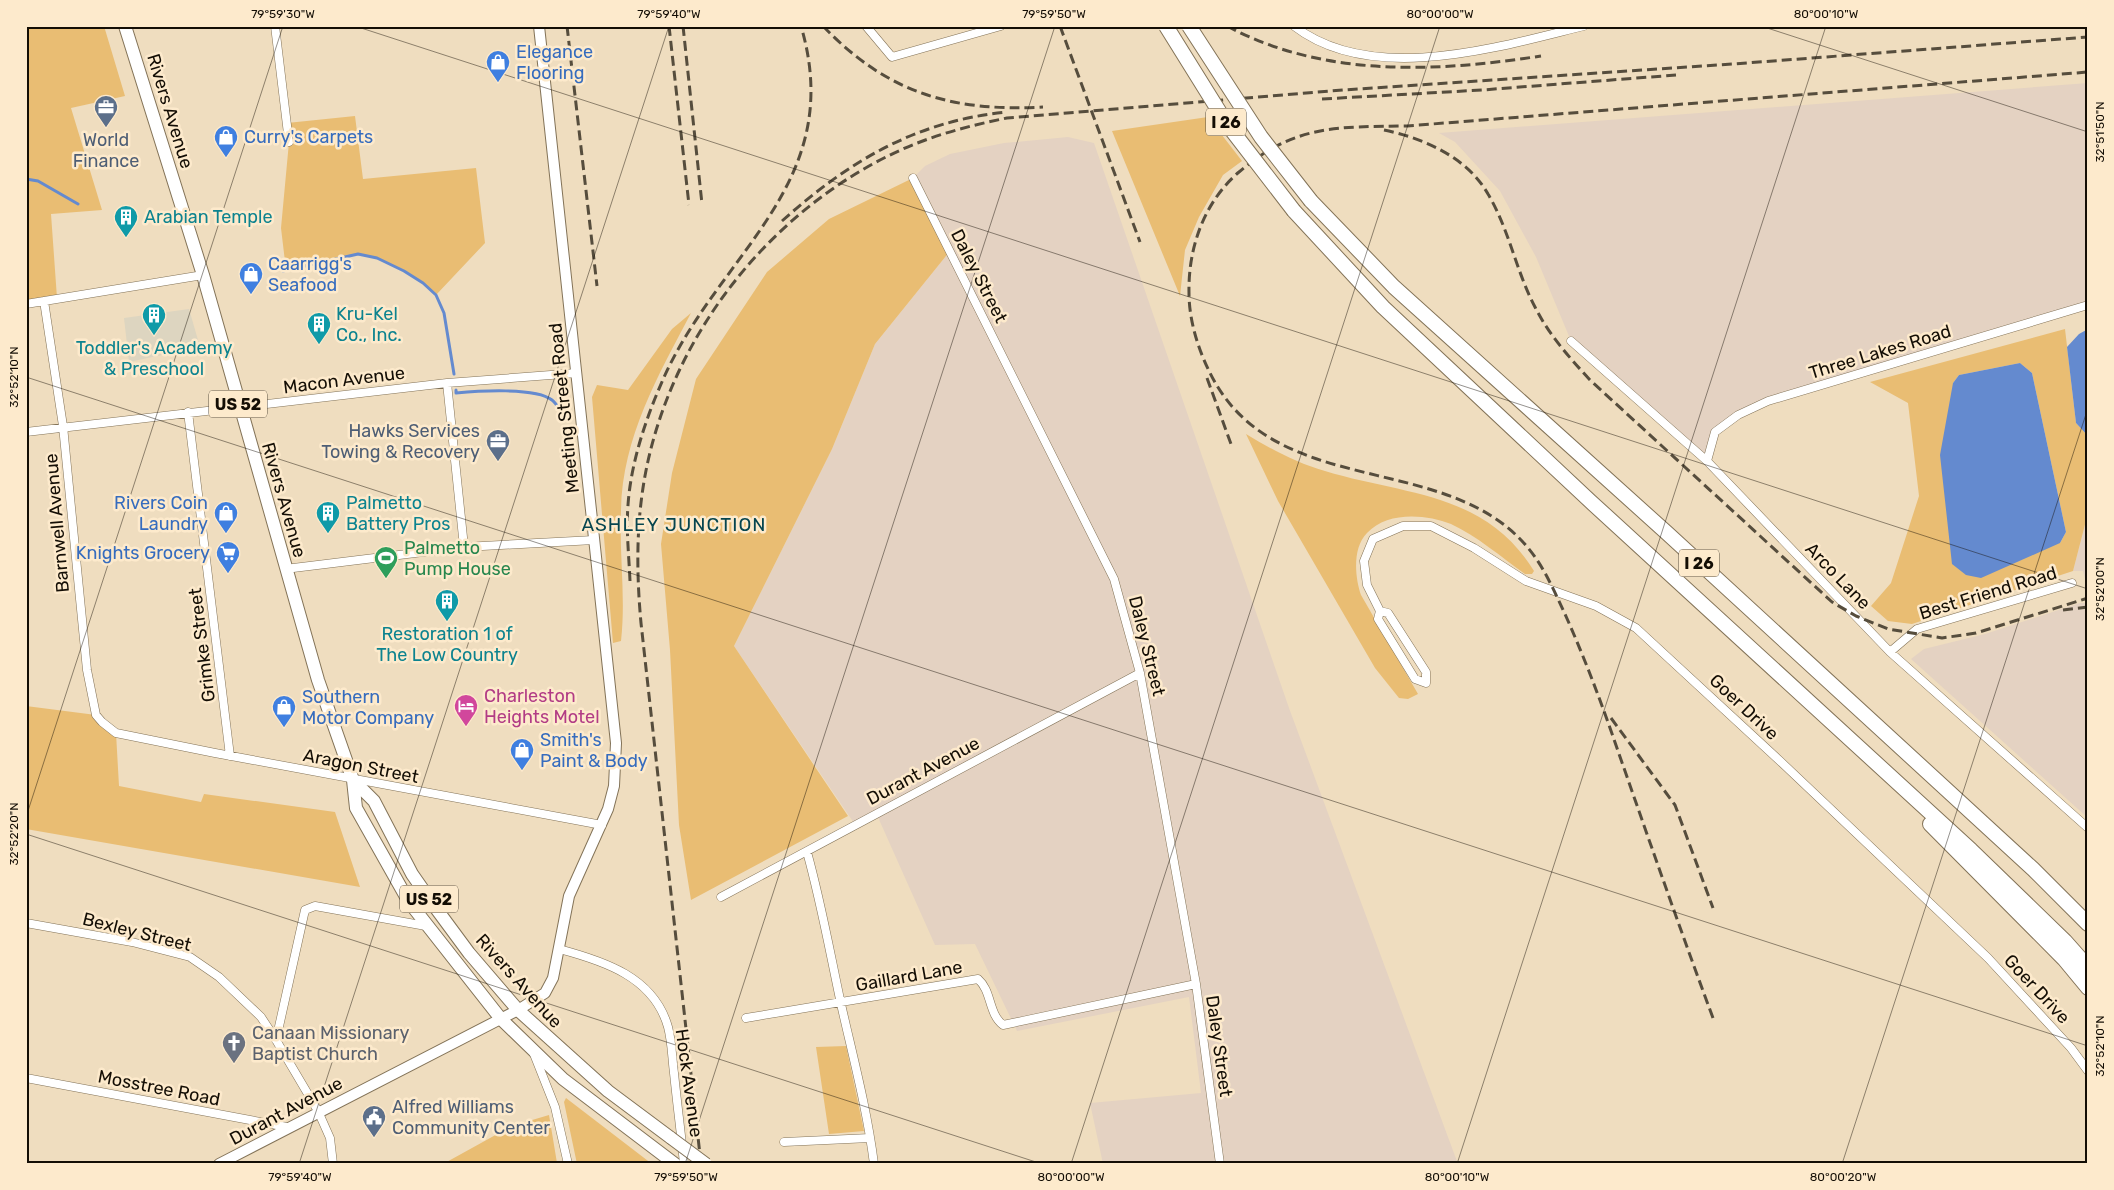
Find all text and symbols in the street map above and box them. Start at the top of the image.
text: 79°59'30"W [251,7,315,21]
text: 79°59'40"W [637,7,701,21]
text: 79°59'50"W [1022,7,1086,21]
text: 80°00'00"W [1406,7,1474,21]
text: 80°00'10"W [1794,7,1859,21]
place label: Elegance Flooring [516,41,593,84]
shop icon: Elegance Flooring [485,49,511,83]
street label: Rivers Avenue [142,51,198,171]
office icon: World Finance [93,94,119,128]
text: 32°51'50"N [2093,101,2107,163]
road number: I 26 [1206,108,1246,136]
shop icon: Curry's Carpets [213,124,239,158]
place label: Curry's Carpets [244,126,373,148]
place label: World Finance [73,129,139,172]
building icon: Arabian Temple [113,204,139,238]
place label: Arabian Temple [144,206,273,228]
street label: Daley Street [946,225,1012,327]
place label: Caarrigg's Seafood [268,253,352,296]
shop icon: Caarrigg's Seafood [238,261,264,295]
building icon: Toddler's Academy & Preschool [141,302,167,336]
place label: Kru-Kel Co., Inc. [336,303,402,346]
building icon: Kru-Kel Co., Inc. [306,311,332,345]
street label: Three Lakes Road [1806,320,1954,384]
street label: Meeting Street Road [544,322,584,494]
place label: Toddler's Academy & Preschool [76,337,232,380]
text: 32°52'10"N [7,346,21,408]
street label: Macon Avenue [282,362,406,398]
road number: US 52 [209,390,267,418]
place label: Hawks Services Towing & Recovery [321,420,480,463]
office icon: Hawks Services Towing & Recovery [485,428,511,462]
street label: Rivers Avenue [257,440,311,560]
street label: Barnwell Avenue [40,453,74,593]
place label: Rivers Coin Laundry [114,492,208,535]
place label: Palmetto Battery Pros [346,492,450,535]
shop icon: Rivers Coin Laundry [213,500,239,534]
building icon: Palmetto Battery Pros [315,500,341,534]
district label: ASHLEY JUNCTION [581,513,767,536]
place label: Palmetto Pump House [404,537,511,580]
street label: Arco Lane [1801,538,1875,614]
supermarket icon: Knights Grocery [215,540,241,574]
place label: Knights Grocery [76,542,210,564]
sports icon: Palmetto Pump House [373,545,399,579]
road number: I 26 [1679,550,1719,576]
text: 32°52'00"N [2093,557,2107,621]
street label: Best Friend Road [1916,562,2060,624]
street label: Grimke Street [184,587,220,703]
building icon: Restoration 1 of The Low Country [434,588,460,622]
street label: Daley Street [1124,594,1170,698]
place label: Restoration 1 of The Low Country [376,623,518,666]
street label: Goer Drive [1705,669,1783,745]
place label: Charleston Heights Motel [484,685,600,728]
place label: Southern Motor Company [302,686,434,729]
hotel icon: Charleston Heights Motel [453,693,479,727]
shop icon: Southern Motor Company [271,694,297,728]
place label: Smith's Paint & Body [540,729,648,772]
street label: Durant Avenue [863,732,983,810]
shop icon: Smith's Paint & Body [509,737,535,771]
street label: Aragon Street [301,744,421,788]
text: 32°52'20"N [7,802,21,866]
road number: US 52 [400,886,458,912]
street label: Bexley Street [80,908,194,956]
street label: Rivers Avenue [471,929,567,1033]
street label: Goer Drive [1999,950,2075,1028]
street label: Gaillard Lane [854,956,964,996]
street label: Daley Street [1201,994,1237,1098]
text: 32°52'10"N [2093,1015,2107,1077]
place label: Canaan Missionary Baptist Church [252,1022,409,1065]
street label: Hock Avenue [671,1027,707,1139]
church icon: Canaan Missionary Baptist Church [221,1030,247,1064]
street label: Mosstree Road [96,1065,222,1111]
street label: Durant Avenue [226,1072,346,1150]
place label: Alfred Williams Community Center [392,1096,550,1139]
public building icon: Alfred Williams Community Center [361,1104,387,1138]
text: 79°59'40"W [268,1170,332,1184]
text: 79°59'50"W [654,1170,718,1184]
text: 80°00'00"W [1037,1170,1105,1184]
text: 80°00'10"W [1425,1170,1490,1184]
text: 80°00'20"W [1810,1170,1877,1184]

